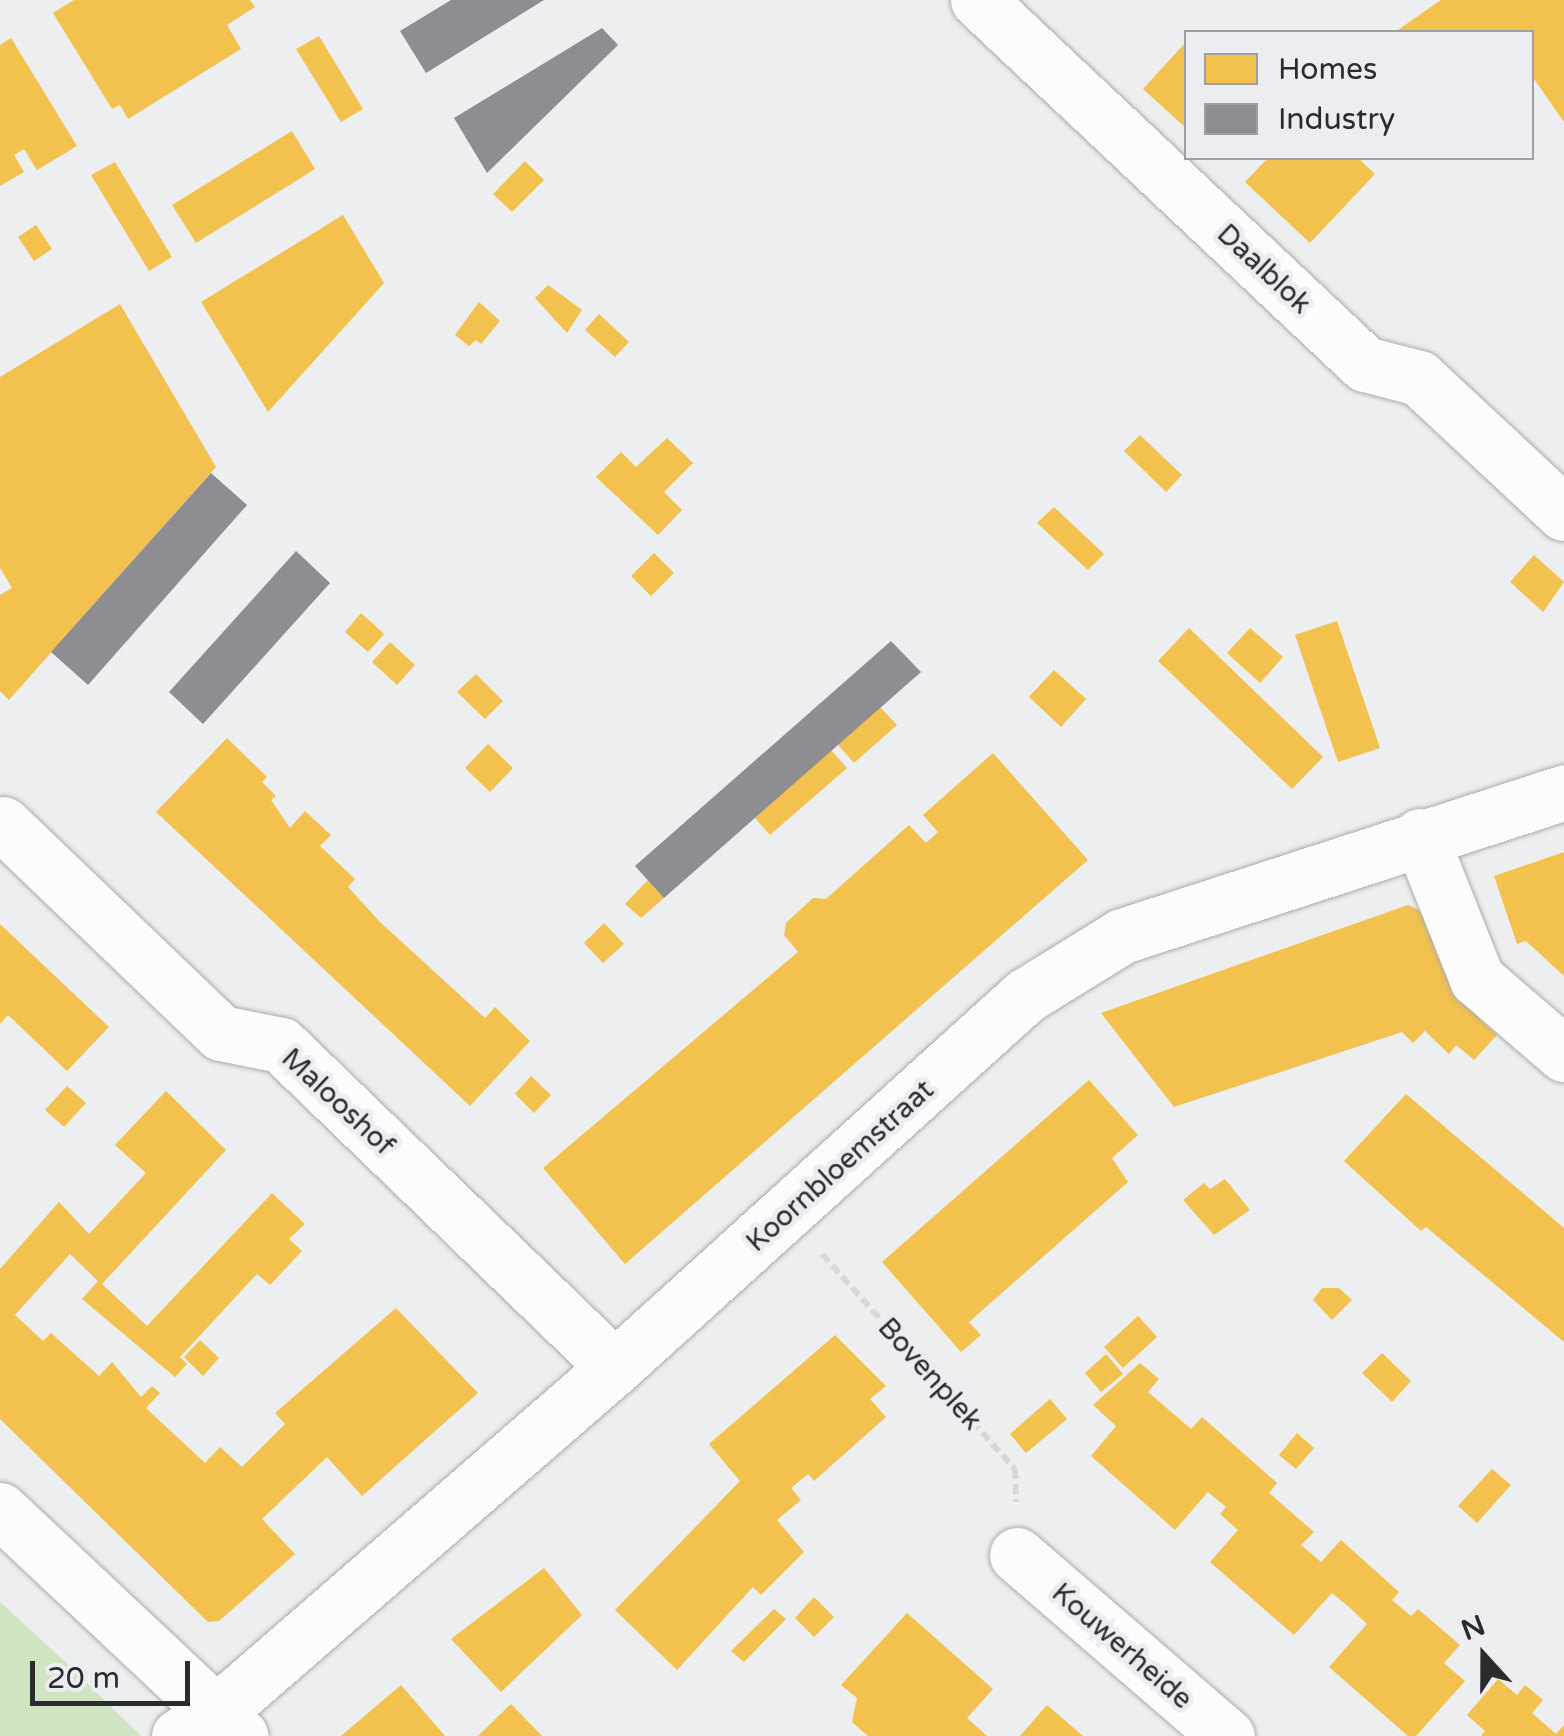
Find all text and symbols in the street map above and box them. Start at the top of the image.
legend [1184,30,1534,160]
text: Homes [1278,51,1377,88]
text: Industry [1278,101,1395,138]
street label: Daalblok [1210,217,1318,321]
street label: Malooshof [275,1041,401,1163]
street label: Koornbloemstraat [739,1073,941,1259]
street label: Bovenplek [871,1311,989,1437]
street label: Kouwerheide [1045,1576,1199,1716]
north arrow [1434,1606,1534,1706]
text: N [1457,1608,1490,1648]
scale bar [35,1641,195,1703]
text: 20 m [47,1660,120,1697]

